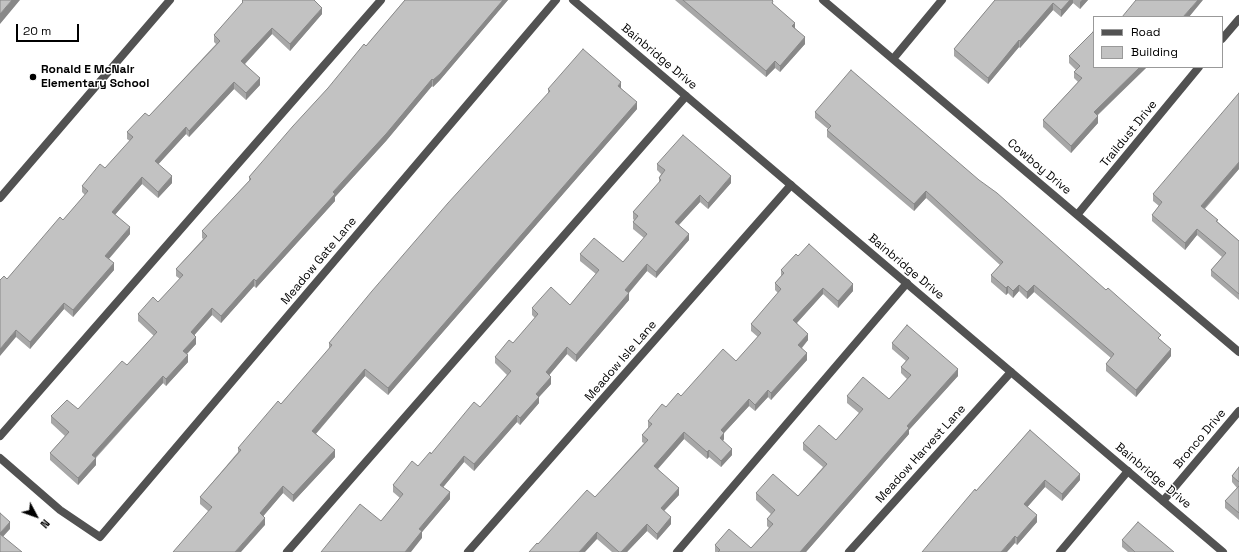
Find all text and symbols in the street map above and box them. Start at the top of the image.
scale bar [18,16,81,42]
legend [1093,16,1223,68]
street label: Bainbridge Drive [618,21,700,93]
text: 20 m [23,23,51,39]
text: Road [1131,24,1160,40]
text: Building [1131,44,1178,60]
place label: Ronald E McNair Elementary School [41,63,149,91]
marker: Ronald E McNair Elementary School [28,72,38,82]
street label: Traildust Drive [1098,98,1160,170]
street label: Cowboy Drive [1004,136,1074,198]
street label: Meadow Gate Lane [278,214,360,308]
street label: Bainbridge Drive [865,231,947,303]
street label: Meadow Isle Lane [582,318,660,404]
street label: Meadow Harvest Lane [873,402,969,506]
street label: Bronco Drive [1171,406,1229,472]
street label: Bainbridge Drive [1112,440,1194,512]
north arrow [16,496,56,536]
text: N [37,516,53,531]

